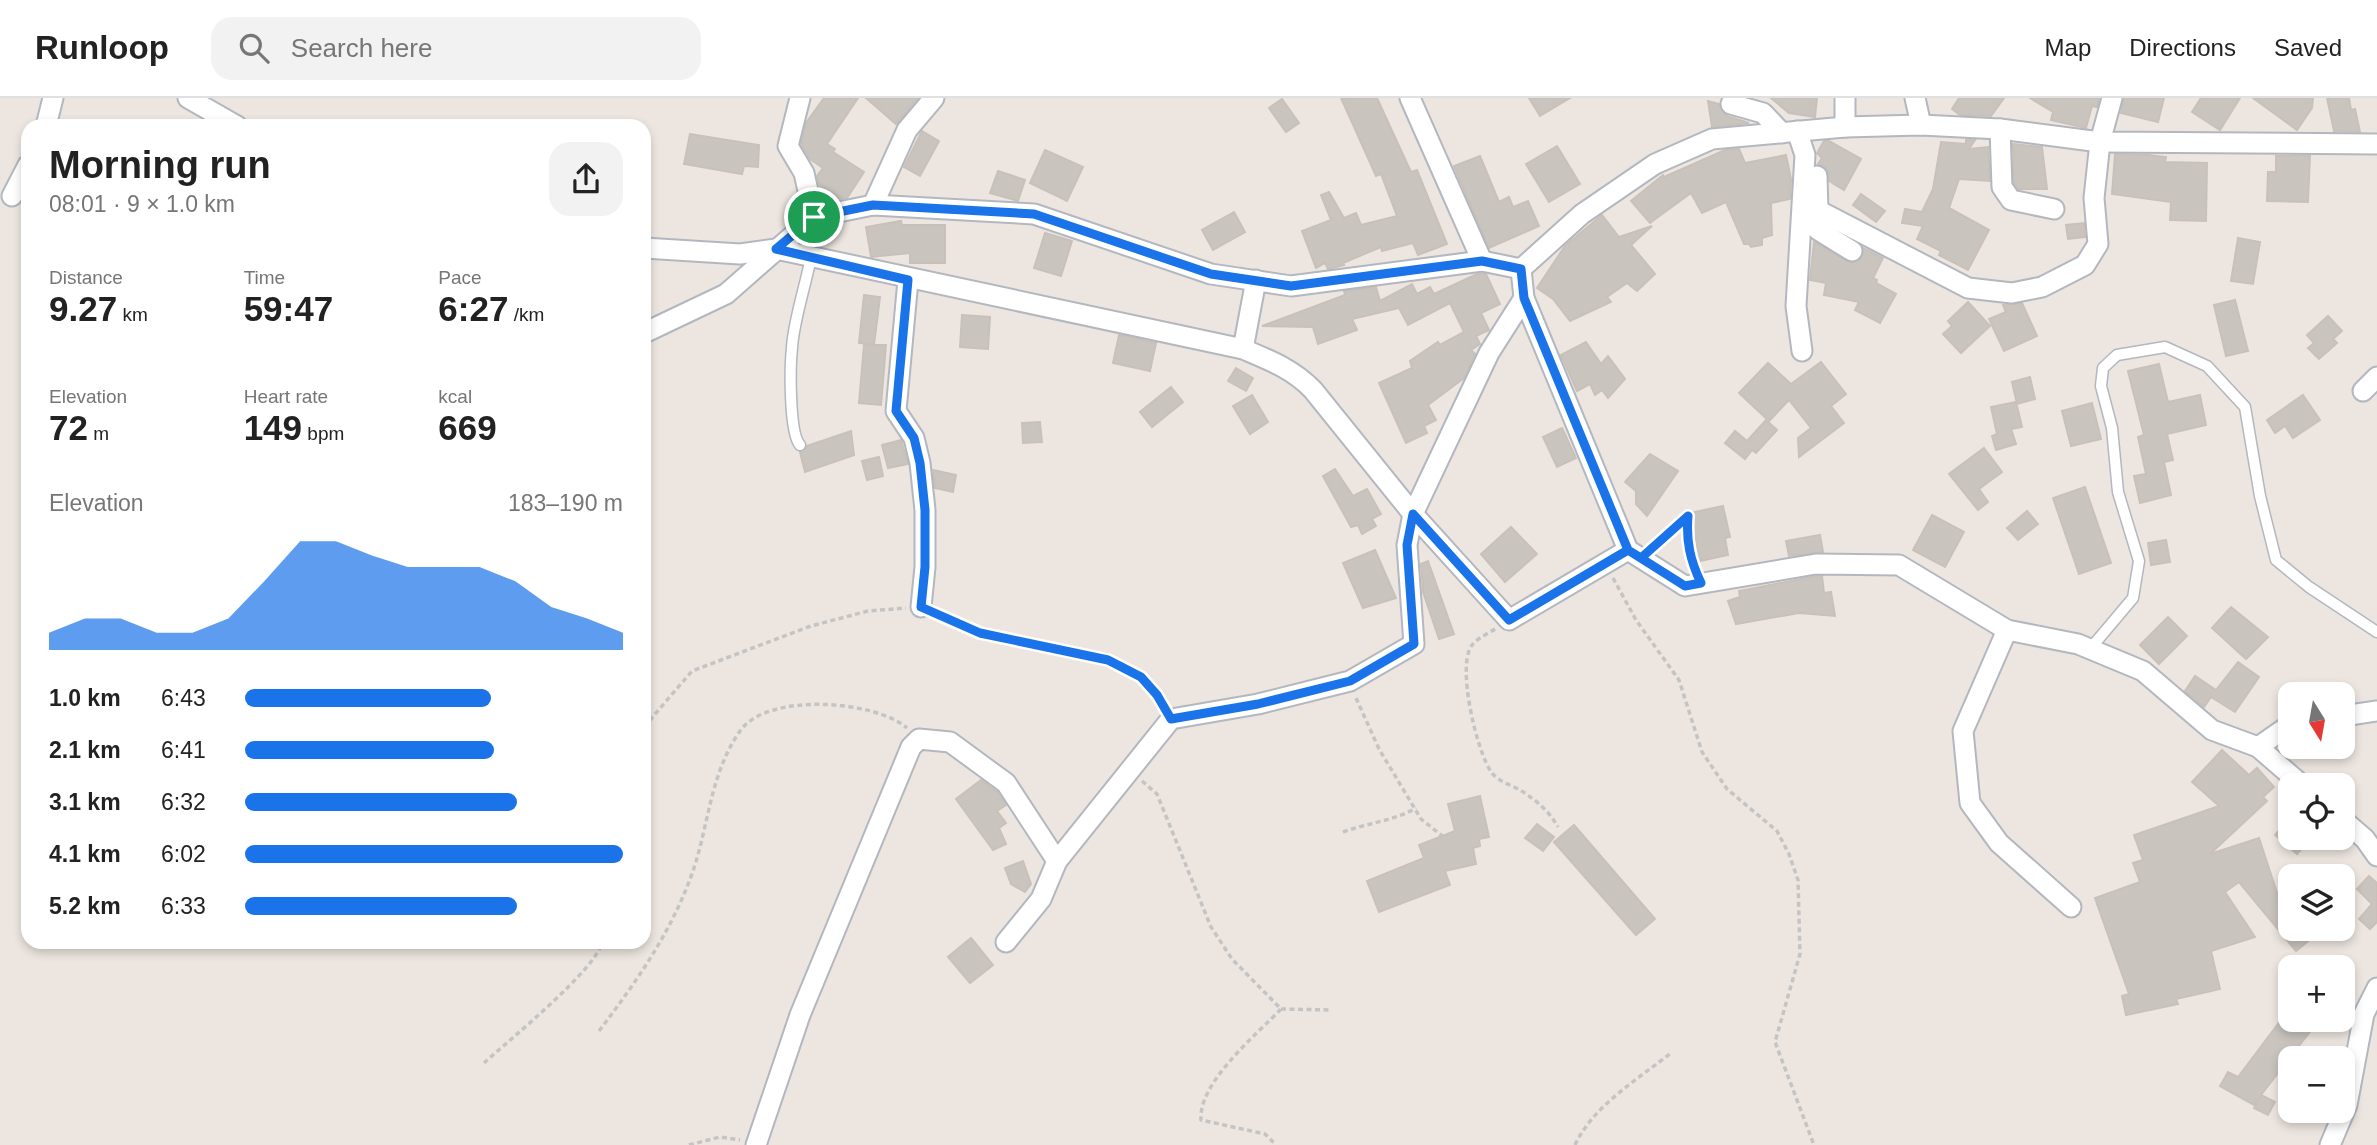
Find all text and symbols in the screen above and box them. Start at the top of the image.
search box [211,17,701,80]
text: Runloop [35,29,169,66]
icon: search [235,29,273,67]
text: Search here [291,33,432,63]
text: Map [2045,34,2091,61]
text: Directions [2129,34,2236,61]
text: Saved [2274,34,2342,61]
button: share [549,142,623,216]
text: Morning run [49,144,271,186]
pin [784,187,844,247]
text: 08:01 · 9 × 1.0 km [49,191,235,217]
icon: arrive [795,198,833,236]
text: Distance [49,267,123,288]
text: Time [244,267,285,288]
text: Pace [438,267,482,288]
text: 9.27 [49,289,117,328]
text: 59:47 [244,289,333,328]
text: 6:27 [438,289,508,328]
text: km [117,304,148,325]
text: /km [508,304,544,325]
text: Elevation [49,386,127,407]
text: Heart rate [244,386,328,407]
text: kcal [438,386,472,407]
text: 72 [49,408,88,447]
text: 149 [244,408,302,447]
text: 669 [438,408,497,447]
text: m [88,423,109,444]
text: bpm [302,423,344,444]
text: Elevation [49,490,144,516]
text: 183–190 m [508,490,623,516]
north arrow [2278,682,2356,760]
map controls [2278,682,2355,1123]
text: 1.0 km [49,685,121,711]
text: 6:43 [161,685,206,711]
text: 2.1 km [49,737,121,763]
text: 6:41 [161,737,206,763]
button: locate [2278,773,2355,850]
text: 3.1 km [49,789,121,815]
text: 6:32 [161,789,206,815]
text: 4.1 km [49,841,121,867]
text: 6:02 [161,841,206,867]
button: layers [2278,864,2355,941]
text: 5.2 km [49,893,121,919]
text: 6:33 [161,893,206,919]
button: + [2278,955,2355,1032]
button: − [2278,1046,2355,1123]

